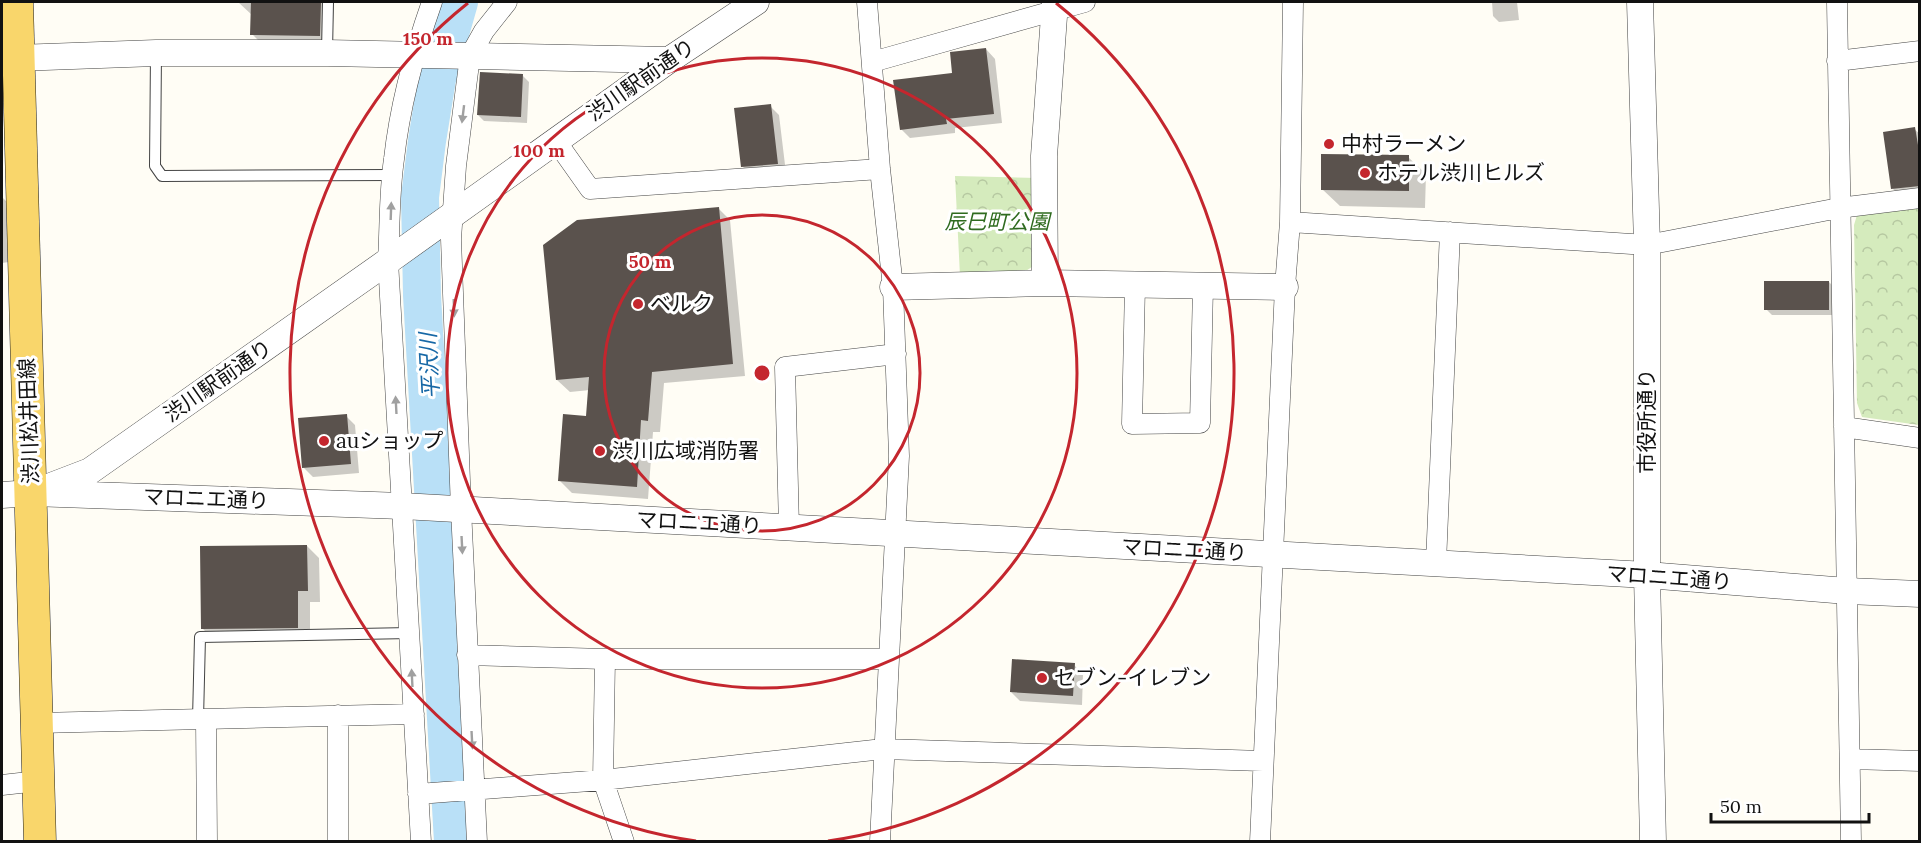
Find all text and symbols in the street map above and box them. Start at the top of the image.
text: 150 m [403,27,453,50]
street label: 渋川駅前通り [581,32,700,127]
one-way arrow [458,104,467,123]
place label: 中村ラーメン [1341,130,1466,157]
marker: 中村ラーメン [1322,137,1336,151]
text: 100 m [513,139,565,162]
place label: ホテル渋川ヒルズ [1377,159,1545,186]
marker: ホテル渋川ヒルズ [1358,166,1372,180]
one-way arrow [386,201,395,220]
park label: 辰巳町公園 [945,208,1052,235]
text: 50 m [629,250,672,273]
place label: ベルク [650,290,713,317]
marker: ベルク [631,297,645,311]
one-way arrow [449,299,458,318]
water label: 平沢川 [413,330,445,400]
street label: 渋川駅前通り [158,333,277,428]
street label: 渋川松井田線 [13,358,44,484]
centre of rings [752,363,772,383]
street label: 市役所通り [1633,369,1660,474]
one-way arrow [392,396,401,415]
place label: auショップ [336,427,443,454]
marker: auショップ [317,434,331,448]
place label: 渋川広域消防署 [612,437,759,464]
marker: 渋川広域消防署 [593,444,607,458]
street label: マロニエ通り [143,483,269,514]
street label: マロニエ通り [635,506,763,539]
street label: マロニエ通り [1120,533,1248,566]
one-way arrow [458,536,467,555]
street label: マロニエ通り [1605,560,1733,595]
place label: セブン-イレブン [1054,664,1211,691]
one-way arrow [408,669,417,688]
marker: セブン-イレブン [1035,671,1049,685]
one-way arrow [467,730,476,749]
scale bar [1711,786,1868,824]
text: 50 m [1720,795,1762,818]

